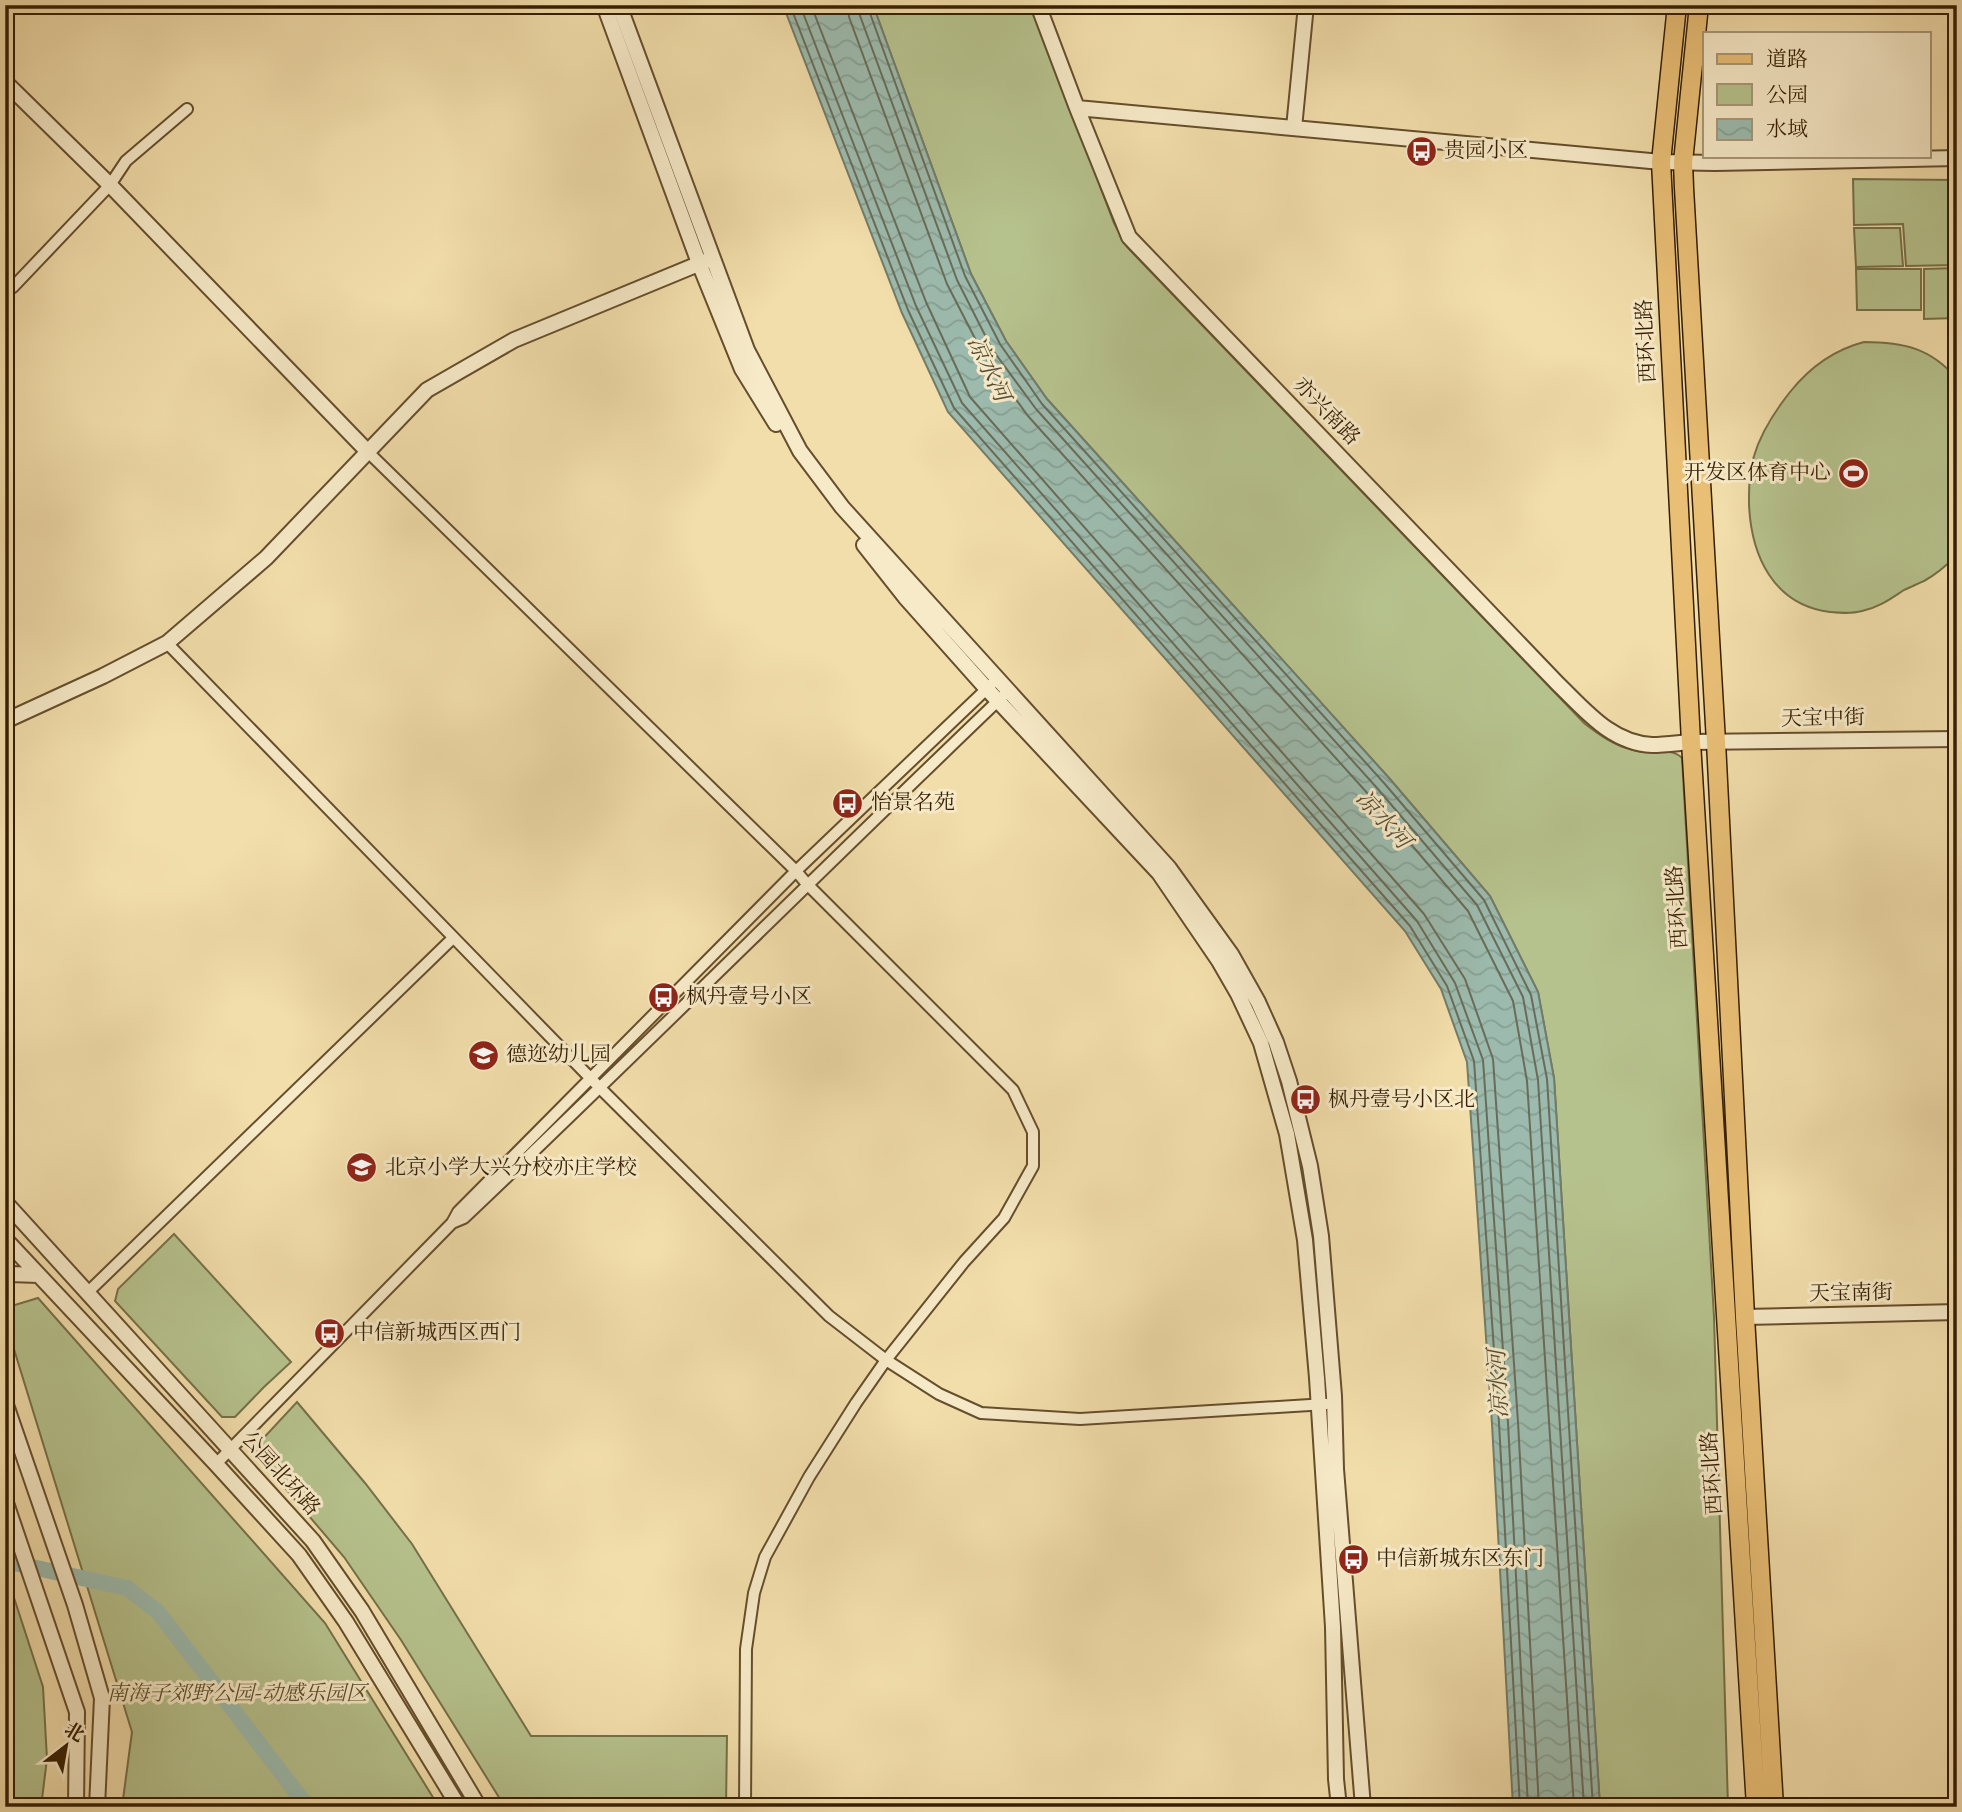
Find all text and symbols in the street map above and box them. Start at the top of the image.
legend [1703,32,1930,158]
text: 道路 [1766,48,1808,71]
text: 公园 [1766,84,1808,107]
text: 水域 [1766,118,1808,141]
bus stop icon: 贵园小区 [1404,134,1438,168]
place label: 贵园小区 [1444,139,1528,162]
street label: 西环北路 [1632,299,1660,384]
water label: 凉水河 [963,332,1017,409]
street label: 亦兴南路 [1289,373,1364,450]
sports icon: 开发区体育中心 [1837,456,1871,490]
place label: 开发区体育中心 [1684,461,1831,484]
street label: 天宝中街 [1781,706,1865,730]
water label: 凉水河 [1351,785,1419,856]
bus stop icon: 怡景名苑 [831,786,865,820]
place label: 怡景名苑 [871,791,955,814]
street label: 西环北路 [1663,864,1691,950]
bus stop icon: 枫丹壹号小区 [646,980,680,1014]
place label: 枫丹壹号小区 [686,985,812,1008]
school or university icon: 德迩幼儿园 [466,1038,500,1072]
place label: 德迩幼儿园 [506,1043,611,1066]
bus stop icon: 枫丹壹号小区北 [1288,1083,1322,1117]
place label: 枫丹壹号小区北 [1328,1088,1475,1111]
school or university icon: 北京小学大兴分校亦庄学校 [345,1151,379,1185]
place label: 北京小学大兴分校亦庄学校 [385,1156,637,1179]
street label: 天宝南街 [1809,1281,1893,1305]
bus stop icon: 中信新城西区西门 [313,1316,347,1350]
place label: 中信新城西区西门 [353,1321,521,1344]
water label: 凉水河 [1484,1345,1512,1419]
street label: 公园北环路 [237,1427,324,1520]
street label: 西环北路 [1698,1430,1726,1516]
bus stop icon: 中信新城东区东门 [1336,1542,1370,1576]
place label: 中信新城东区东门 [1376,1547,1544,1570]
park label: 南海子郊野公园-动感乐园区 [107,1682,370,1705]
north arrow [32,1710,102,1780]
text: 北 [60,1719,88,1747]

